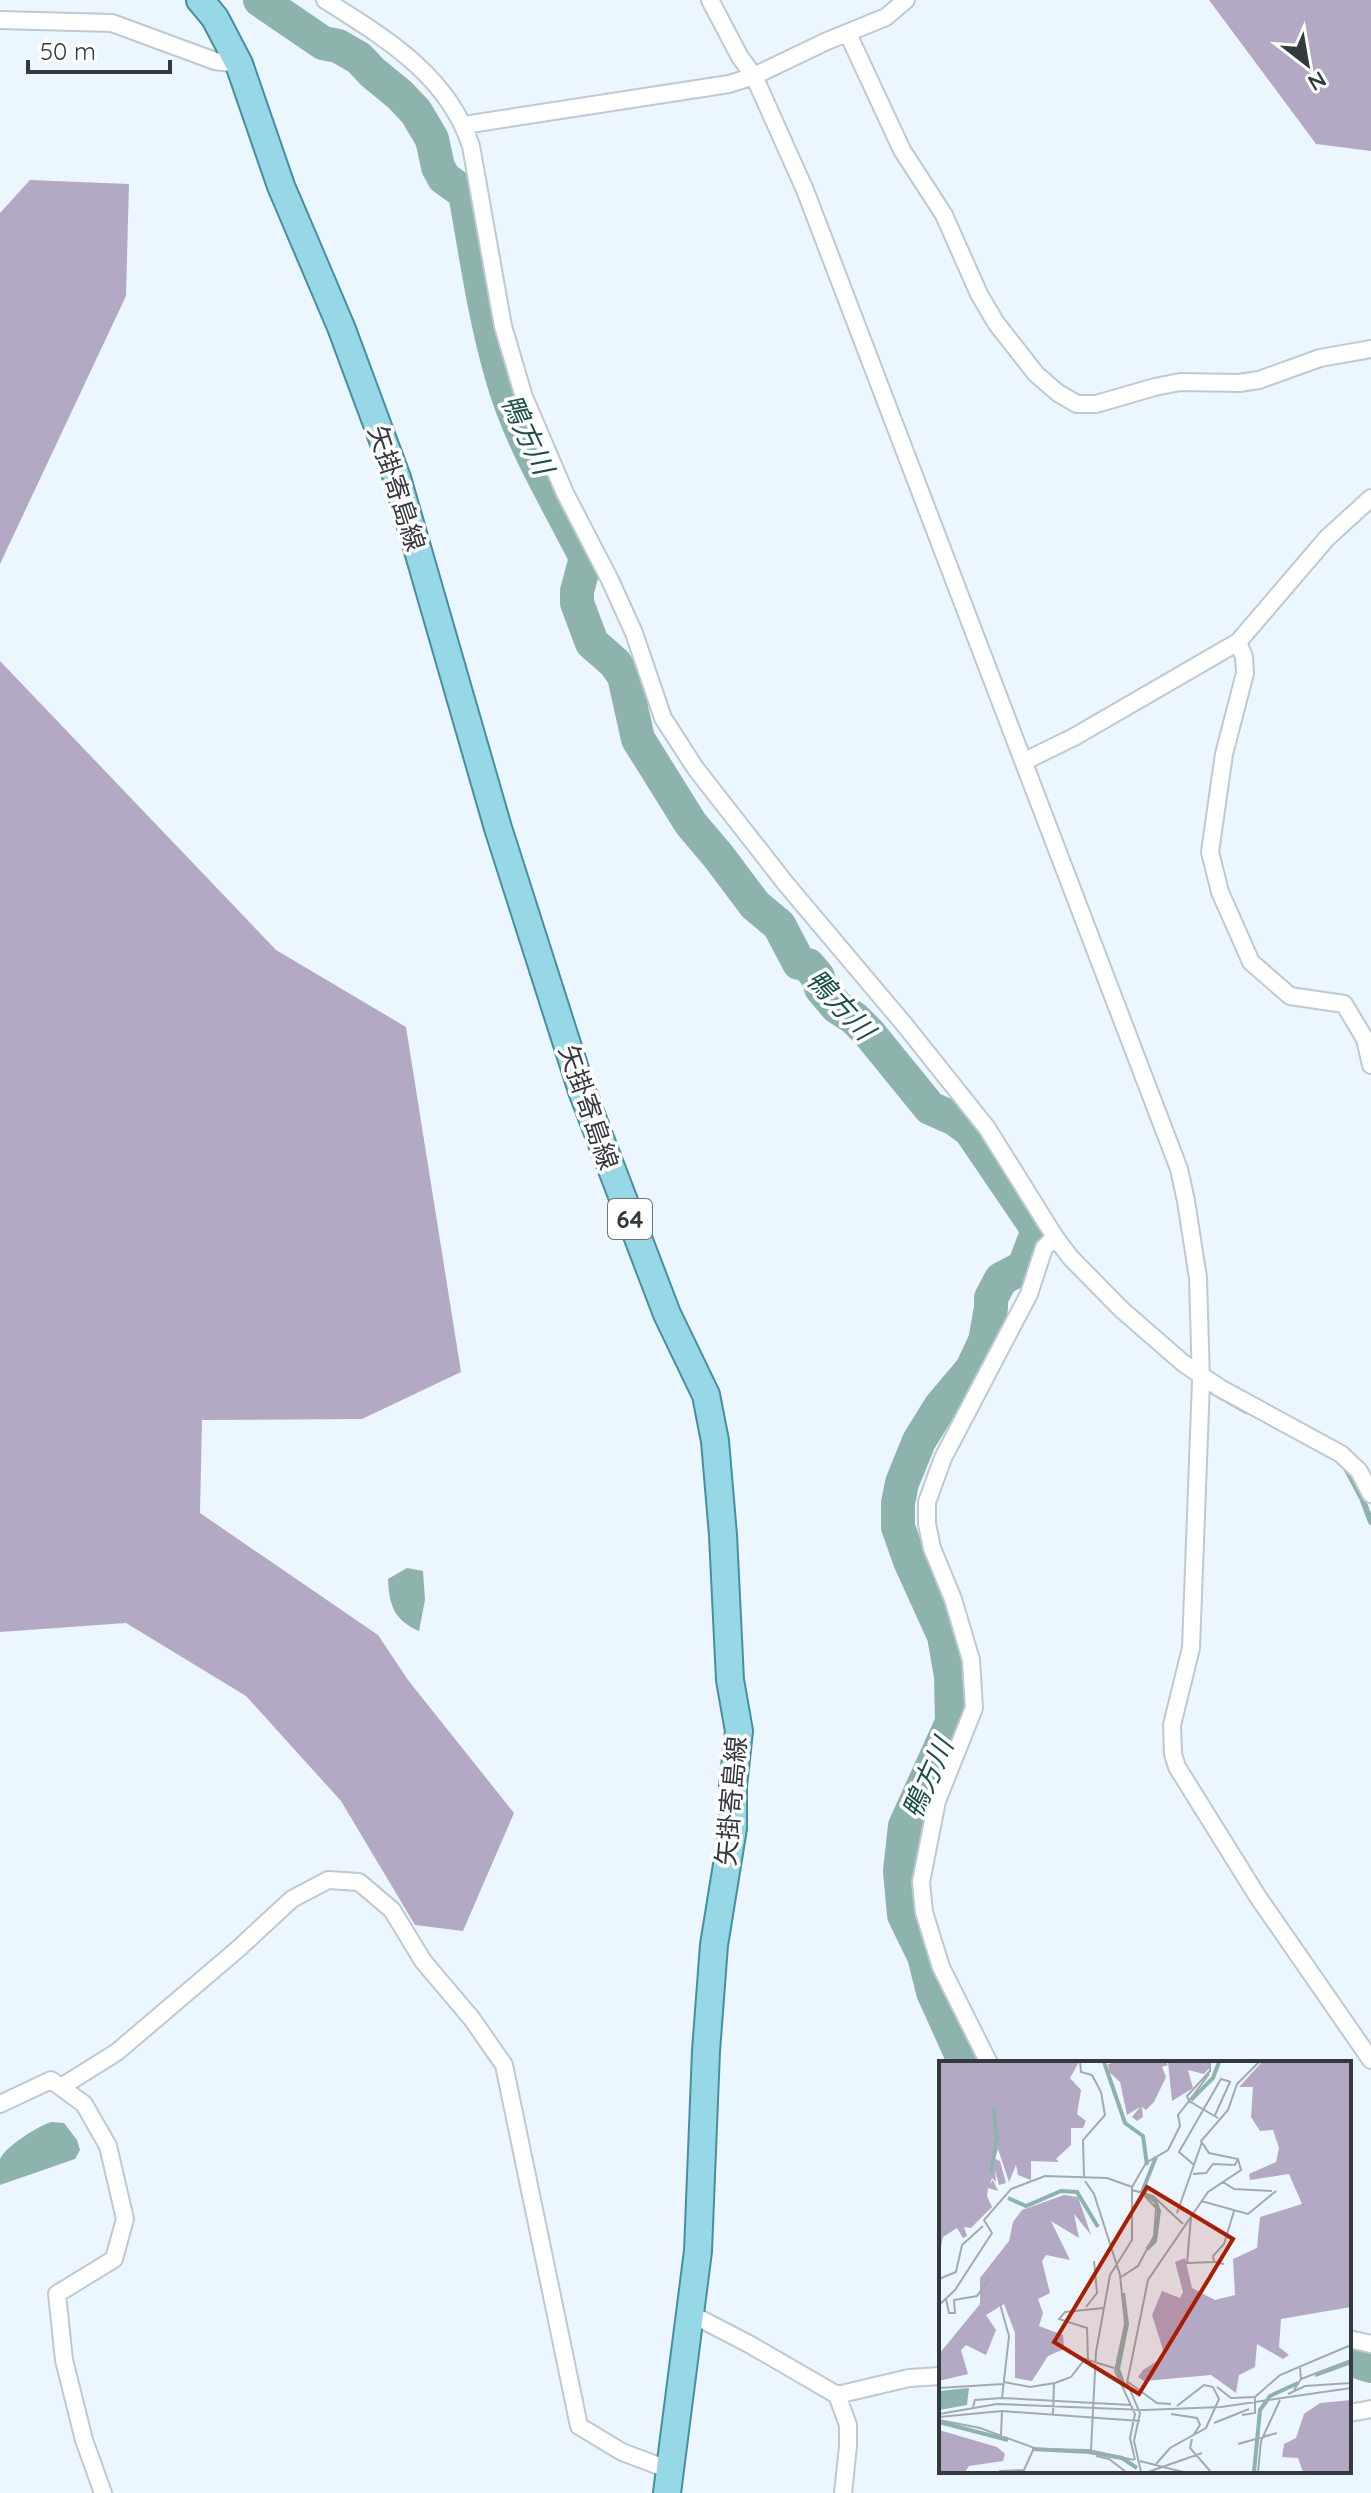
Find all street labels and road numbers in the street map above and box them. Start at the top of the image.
street label: 矢掛寄島線 [361,421,433,555]
street label: 矢掛寄島線 [552,1040,626,1174]
road number: 64 [608,1199,652,1239]
street label: 矢掛寄島線 [709,1735,753,1867]

